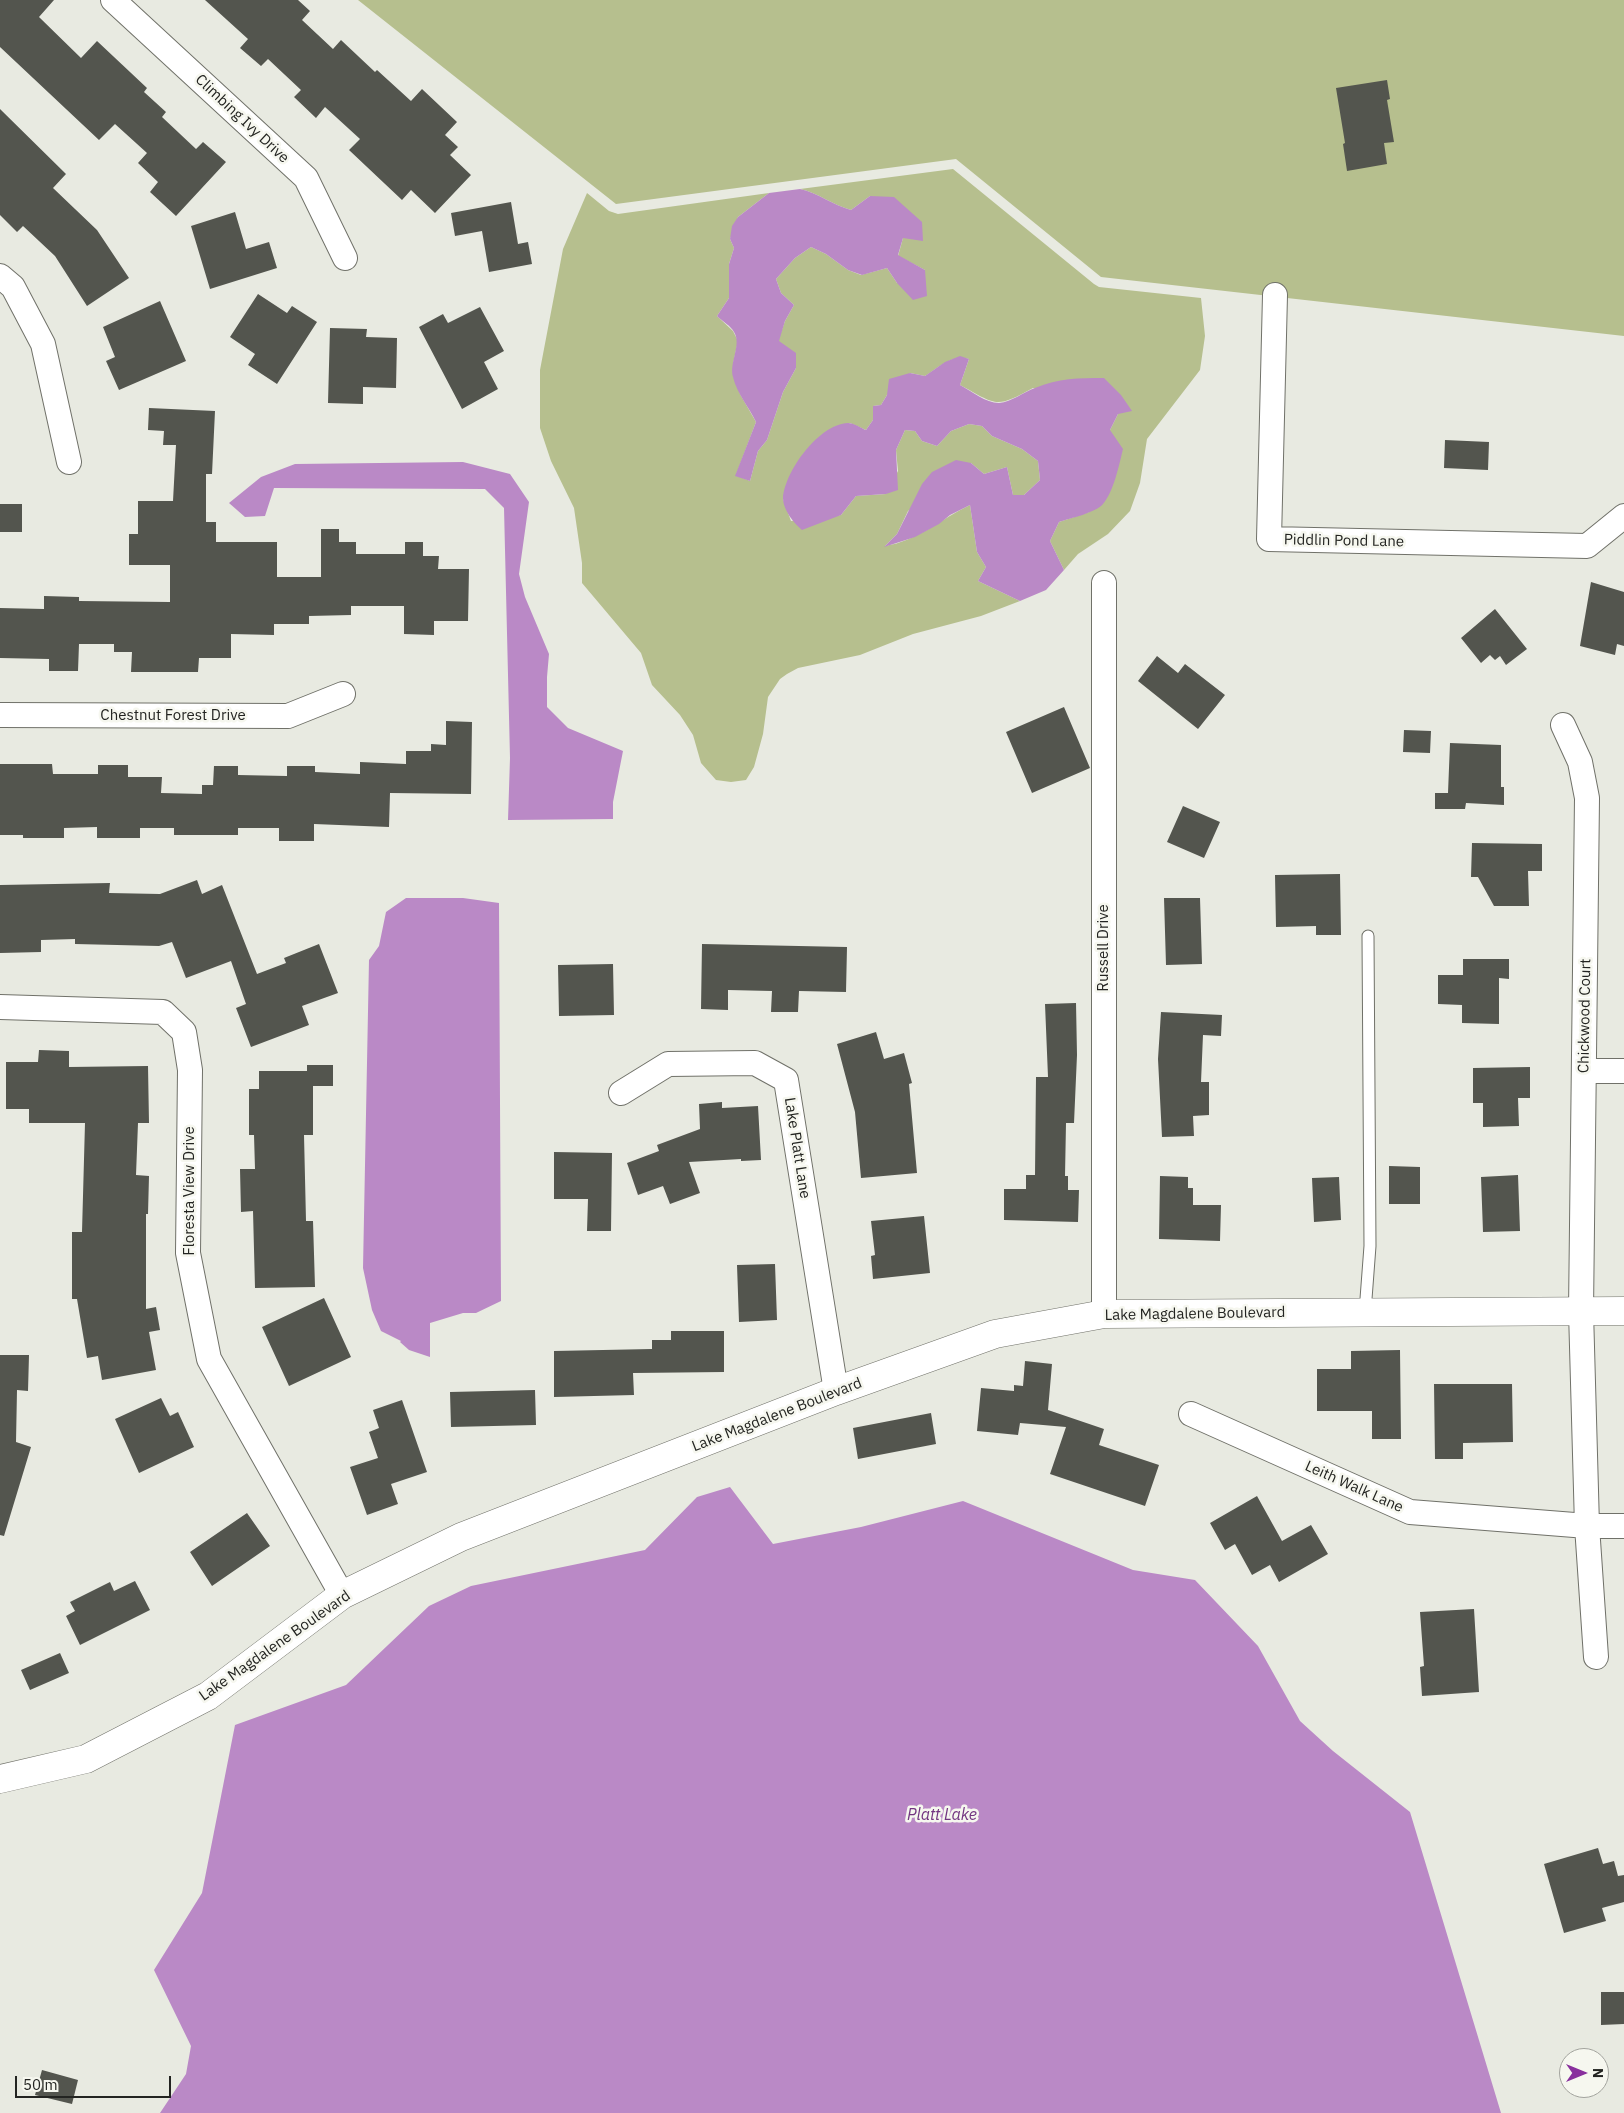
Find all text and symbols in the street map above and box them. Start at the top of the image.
street label: Climbing Ivy Drive [191,71,293,167]
street label: Piddlin Pond Lane [1284,531,1404,551]
street label: Chestnut Forest Drive [100,707,246,725]
street label: Russell Drive [1095,904,1113,992]
street label: Chickwood Court [1575,959,1595,1073]
street label: Lake Platt Lane [780,1096,814,1200]
street label: Floresta View Drive [181,1126,199,1256]
street label: Lake Magdalene Boulevard [1105,1303,1285,1325]
street label: Lake Magdalene Boulevard [689,1374,865,1456]
street label: Leith Walk Lane [1302,1457,1406,1517]
street label: Lake Magdalene Boulevard [196,1587,354,1705]
water label: Platt Lake [907,1805,977,1825]
north arrow [1559,2048,1609,2098]
scale bar [18,2066,174,2098]
text: N [1589,2068,1607,2078]
text: 50 m [23,2075,58,2094]

